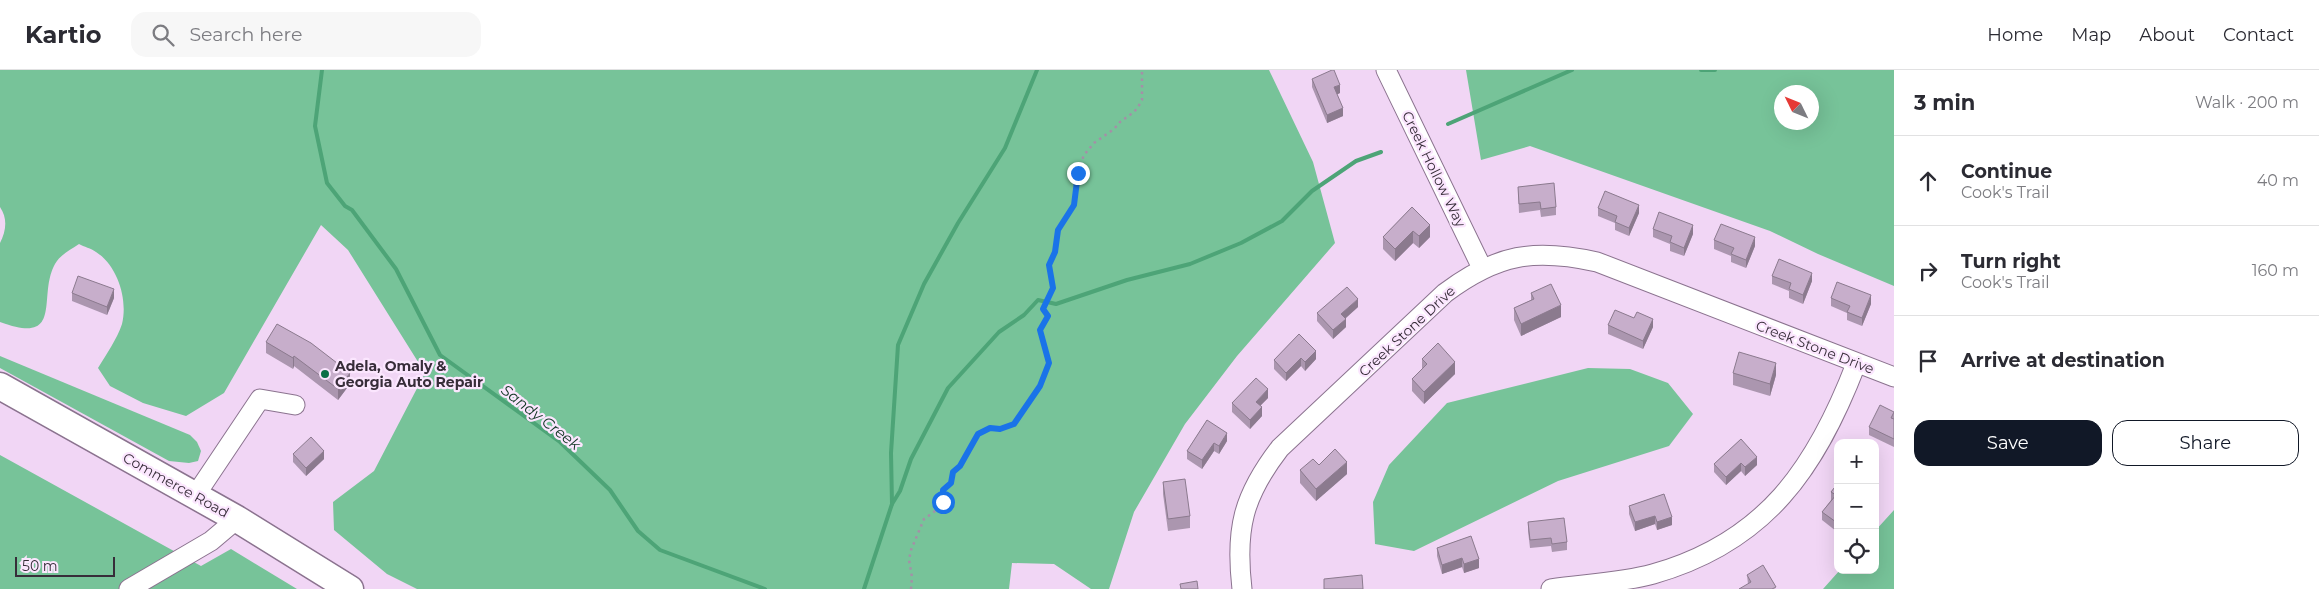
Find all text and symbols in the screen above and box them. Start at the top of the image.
search box [131,12,481,57]
text: Kartio [25,20,101,49]
icon: search [149,21,177,49]
text: Search here [189,23,302,46]
text: Home [1987,24,2043,46]
text: Map [2071,24,2111,46]
text: About [2139,24,2195,46]
text: Contact [2223,24,2294,46]
north arrow [1774,85,1819,130]
text: 3 min [1914,90,1975,115]
text: Walk · 200 m [2195,93,2299,112]
street label: Creek Hollow Way [1398,108,1470,230]
text: Continue [1961,160,2052,183]
route end [1067,162,1090,185]
icon: ahead [1914,167,1942,195]
text: 40 m [2257,171,2299,190]
text: Cook's Trail [1961,183,2050,202]
text: Turn right [1961,250,2061,273]
icon: right [1914,257,1942,285]
text: 160 m [2252,261,2299,280]
text: Cook's Trail [1961,273,2050,292]
street label: Creek Stone Drive [1355,282,1459,380]
street label: Creek Stone Drive [1753,316,1877,378]
icon: arrive [1914,347,1942,375]
text: Arrive at destination [1961,349,2165,372]
place label: Adela, Omaly & Georgia Auto Repair [334,357,483,391]
marker: Adela, Omaly & Georgia Auto Repair [319,368,331,380]
water label: Sandy Creek [498,380,585,455]
button: Save [1914,420,2102,466]
button: Share [2112,420,2299,466]
map controls [1834,439,1879,574]
button: + [1834,439,1879,484]
street label: Commerce Road [120,448,232,522]
button: − [1834,484,1879,529]
route start [932,491,955,514]
button: locate [1834,529,1879,574]
scale bar [15,554,115,577]
text: 50 m [22,557,58,575]

